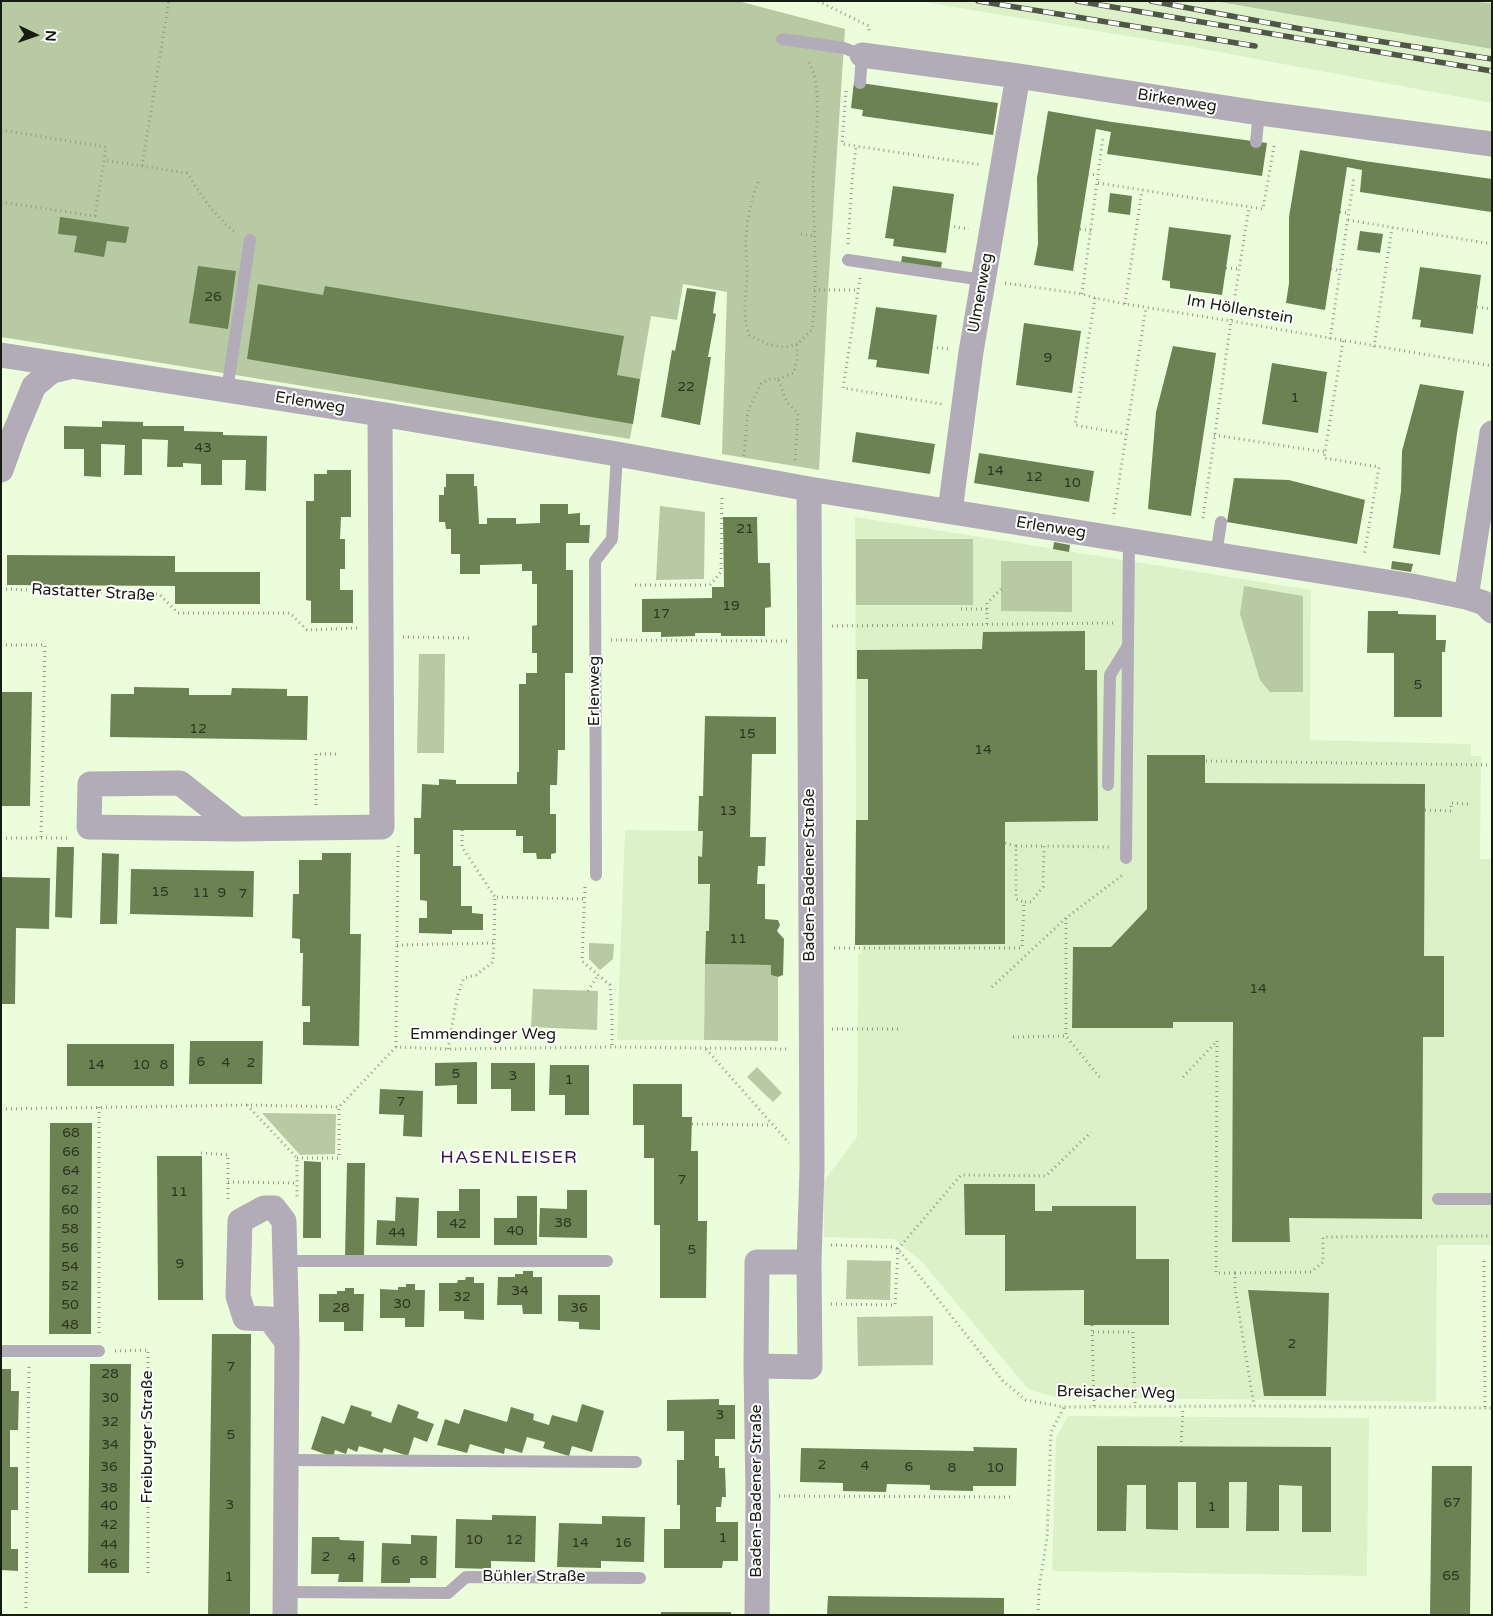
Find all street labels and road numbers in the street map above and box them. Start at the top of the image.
street label: Birkenweg [1136,85,1218,117]
street label: Ulmenweg [965,251,997,335]
street label: Im Höllenstein [1185,291,1295,329]
street label: Erlenweg [274,388,346,418]
street label: Erlenweg [1015,513,1087,543]
street label: Rastatter Straße [31,580,155,606]
street label: Erlenweg [585,656,605,726]
street label: Baden-Badener Straße [800,788,820,962]
street label: Emmendinger Weg [410,1025,556,1045]
street label: Freiburger Straße [138,1371,158,1503]
street label: Breisacher Weg [1056,1382,1176,1404]
street label: Baden-Badener Straße [747,1404,767,1578]
street label: Bühler Straße [482,1567,586,1587]

